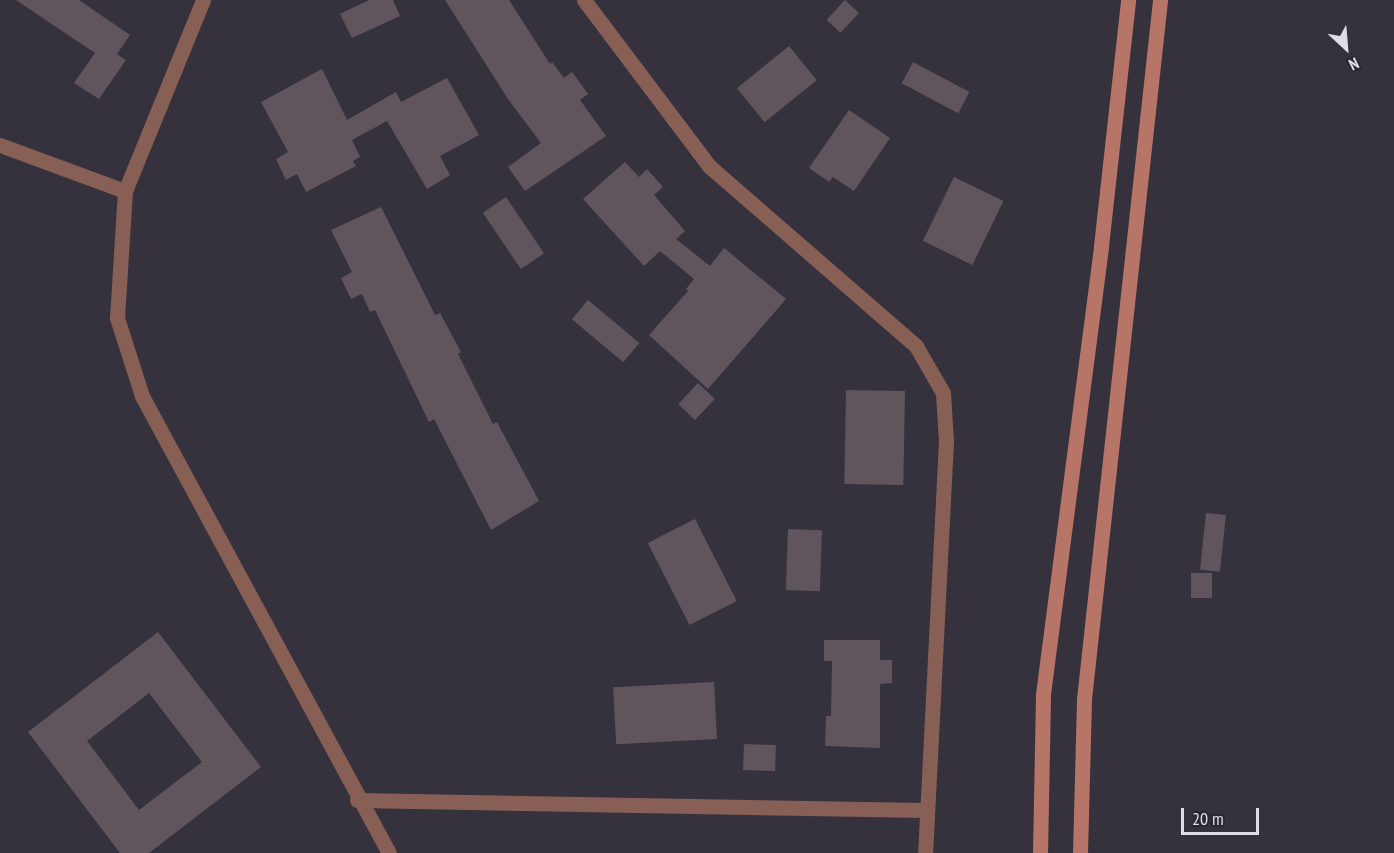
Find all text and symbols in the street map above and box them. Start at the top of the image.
north arrow [1316,18,1376,78]
text: N [1346,53,1362,75]
scale bar [1184,796,1262,834]
text: 20 m [1192,807,1224,830]

